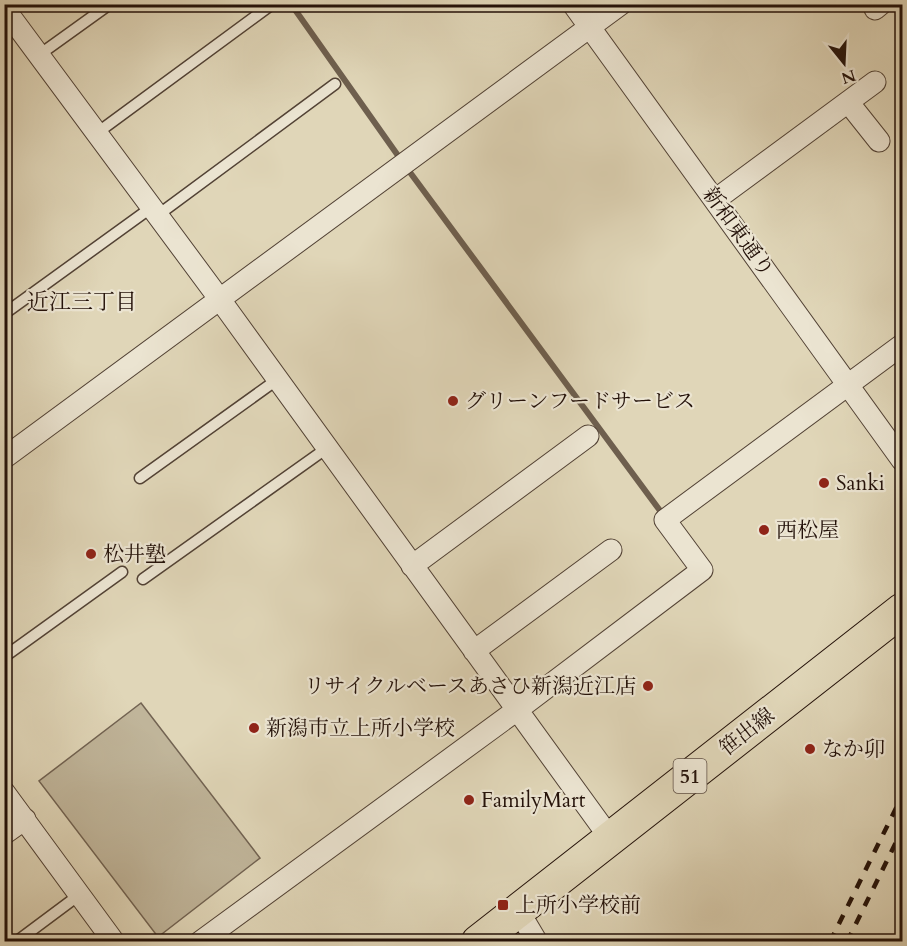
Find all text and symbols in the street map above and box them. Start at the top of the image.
north arrow [814,33,874,93]
text: N [838,64,858,89]
street label: 新和東通り [695,181,781,283]
district label: 近江三丁目 [27,287,137,317]
place label: グリーンフードサービス [465,387,695,416]
marker: グリーンフードサービス [446,394,460,408]
place label: Sanki [836,469,885,498]
marker: Sanki [817,476,831,490]
place label: 西松屋 [776,516,839,545]
marker: 西松屋 [757,523,771,537]
place label: 松井塾 [103,540,166,569]
marker: 松井塾 [84,547,98,561]
place label: リサイクルベースあさひ新潟近江店 [304,672,636,701]
marker: リサイクルベースあさひ新潟近江店 [641,679,655,693]
street label: 笹出線 [713,701,781,763]
place label: 新潟市立上所小学校 [266,714,455,743]
marker: 新潟市立上所小学校 [247,721,261,735]
place label: なか卯 [822,735,885,764]
marker: なか卯 [803,742,817,756]
road number: 51 [674,759,706,793]
place label: FamilyMart [481,786,586,815]
marker: FamilyMart [462,793,476,807]
place label: 上所小学校前 [515,891,641,920]
marker: 上所小学校前 [496,898,510,912]

